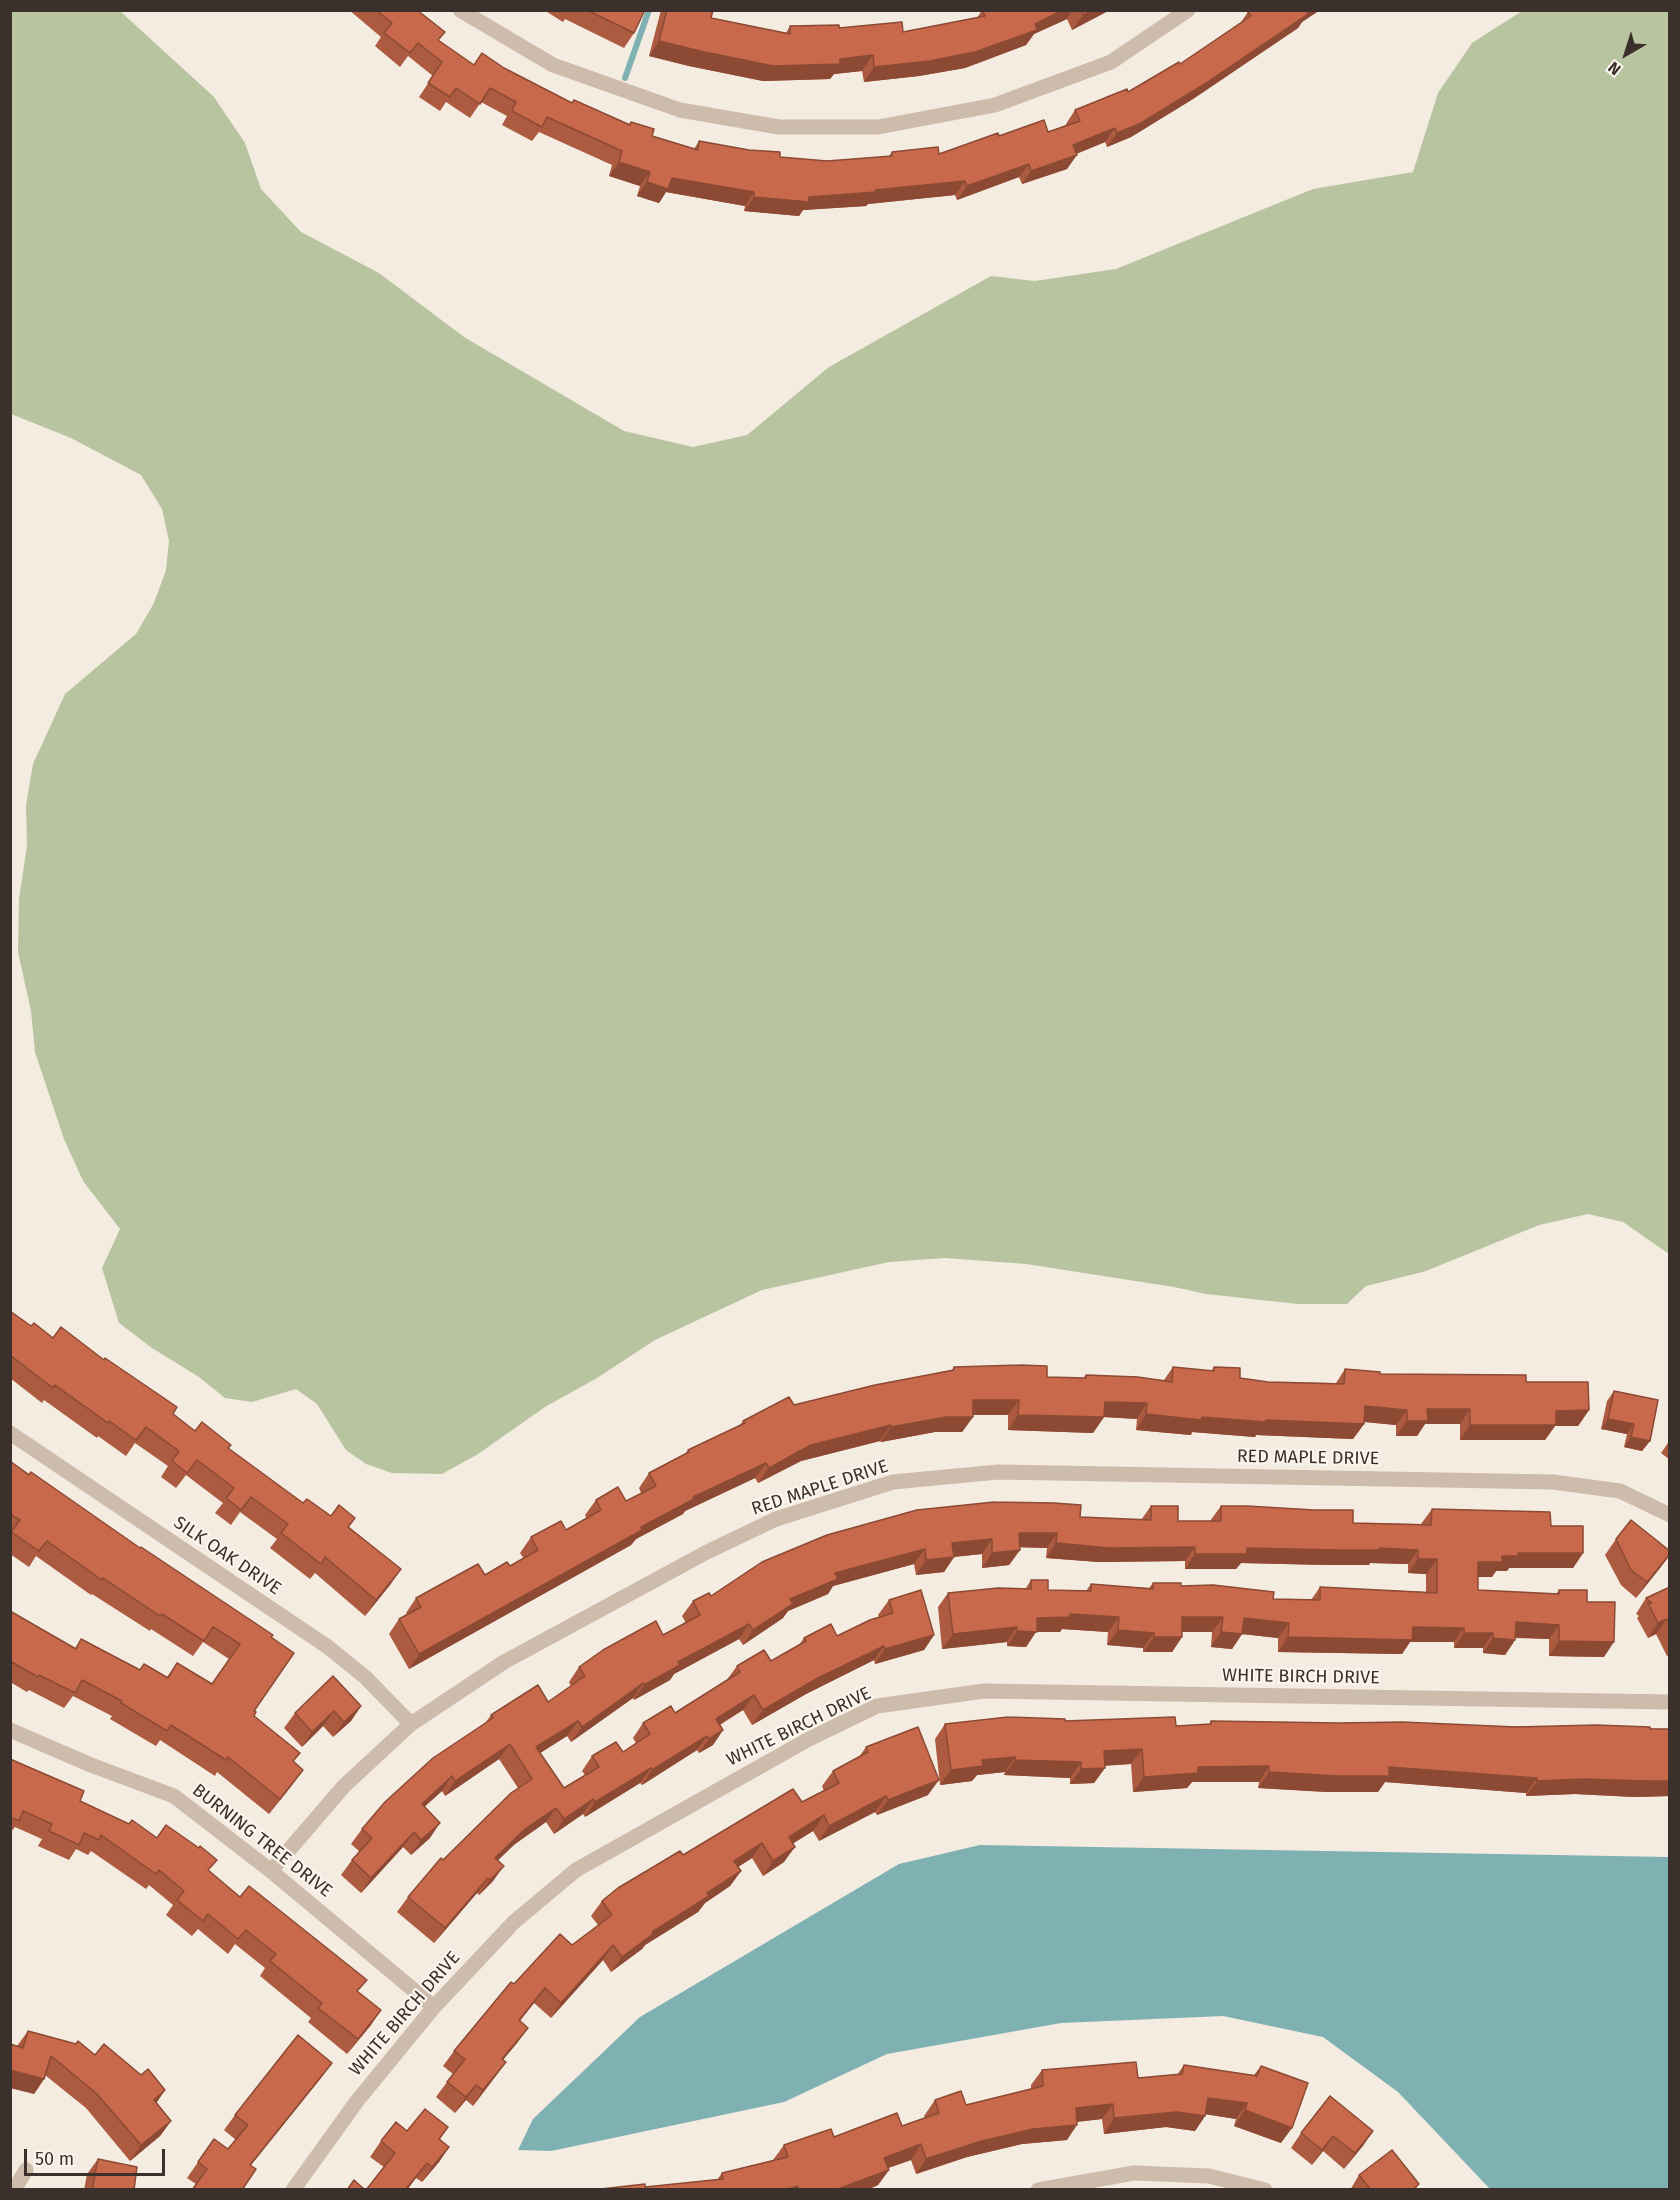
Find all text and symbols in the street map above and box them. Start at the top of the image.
north arrow [1596,24,1656,84]
text: N [1604,58,1624,79]
street label: RED MAPLE DRIVE [1237,1446,1379,1470]
street label: RED MAPLE DRIVE [749,1456,891,1520]
street label: SILK OAK DRIVE [169,1512,285,1600]
street label: WHITE BIRCH DRIVE [1222,1665,1380,1689]
street label: WHITE BIRCH DRIVE [723,1683,875,1771]
street label: BURNING TREE DRIVE [188,1780,336,1902]
street label: WHITE BIRCH DRIVE [345,1947,465,2081]
scale bar [27,2137,168,2175]
text: 50 m [35,2148,74,2170]

